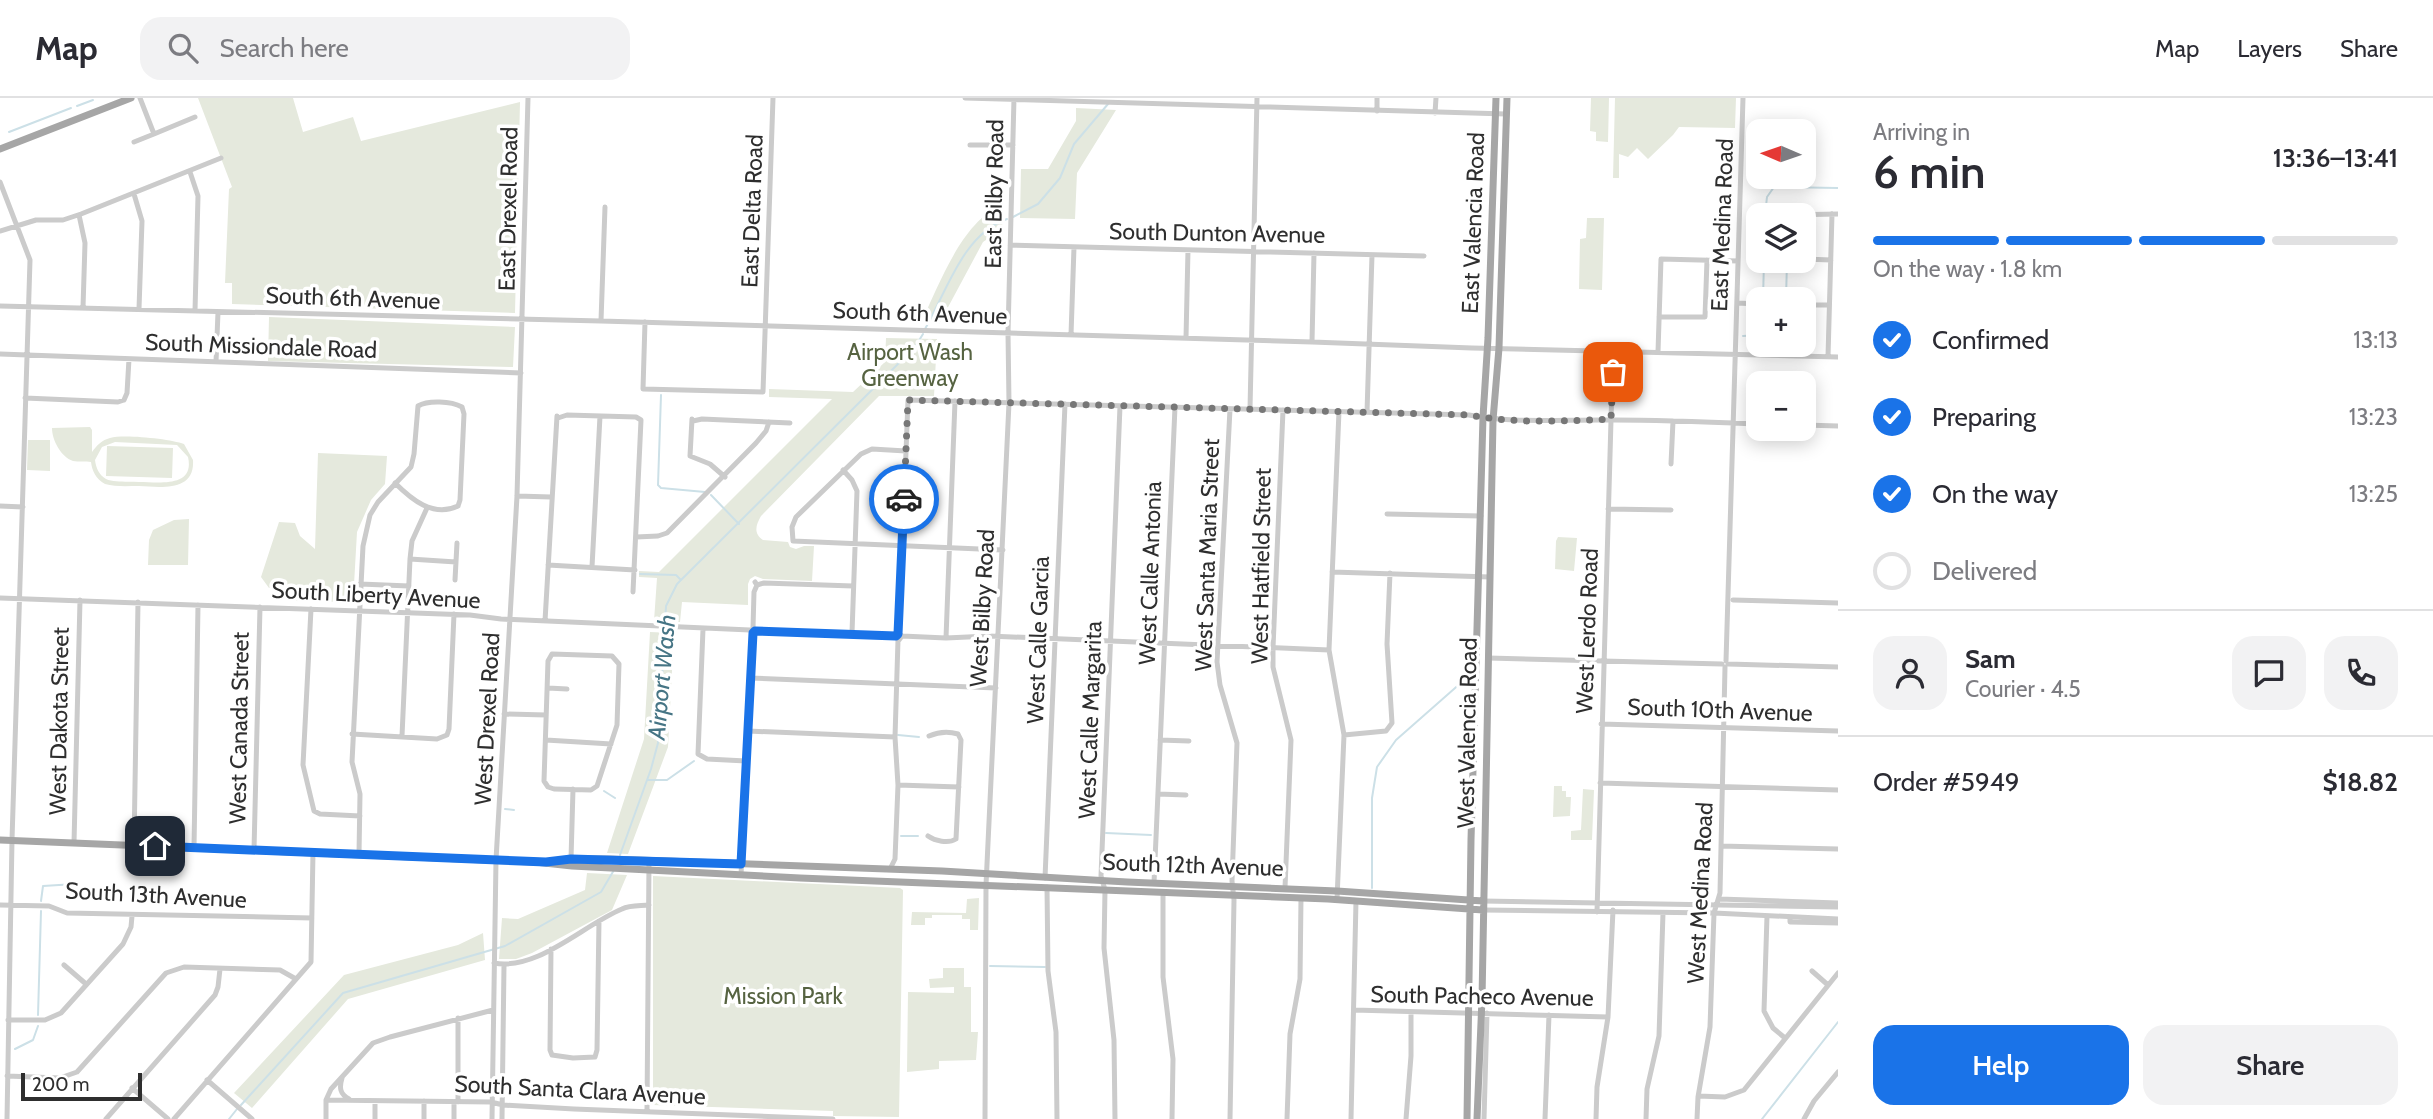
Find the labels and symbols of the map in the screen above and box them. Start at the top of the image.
street label: East Bilby Road [979,119,1009,269]
north arrow [1746,119,1816,189]
street label: East Drexel Road [493,127,523,291]
street label: East Valencia Road [1456,132,1490,314]
street label: East Delta Road [735,134,769,288]
street label: East Medina Road [1705,138,1739,312]
street label: South Dunton Avenue [1109,217,1326,249]
street label: South 6th Avenue [265,281,441,315]
street label: South 6th Avenue [832,296,1008,330]
street label: South Missiondale Road [144,328,378,364]
park label: Airport Wash Greenway [847,338,973,392]
pin [1583,342,1643,402]
street label: West Santa Maria Street [1189,438,1225,672]
courier [869,464,939,534]
street label: West Hatfield Street [1245,467,1277,664]
street label: West Calle Antonia [1133,481,1167,665]
street label: West Bilby Road [964,528,1000,688]
street label: West Lerdo Road [1570,548,1604,714]
street label: West Calle Garcia [1021,556,1055,724]
street label: South Liberty Avenue [271,576,481,614]
water label: Airport Wash [641,613,681,742]
street label: West Calle Margarita [1073,621,1107,819]
street label: West Dakota Street [43,627,75,815]
street label: West Canada Street [223,631,255,824]
street label: West Drexel Road [468,632,506,806]
street label: West Valencia Road [1451,637,1483,829]
street label: South 10th Avenue [1627,693,1813,727]
street label: West Medina Road [1681,801,1719,985]
pin [125,816,185,876]
street label: South 12th Avenue [1102,848,1284,882]
street label: South 13th Avenue [64,876,248,914]
street label: South Pacheco Avenue [1370,980,1594,1012]
park label: Mission Park [723,982,843,1010]
street label: South Santa Clara Avenue [454,1069,707,1111]
scale bar [21,1070,142,1102]

